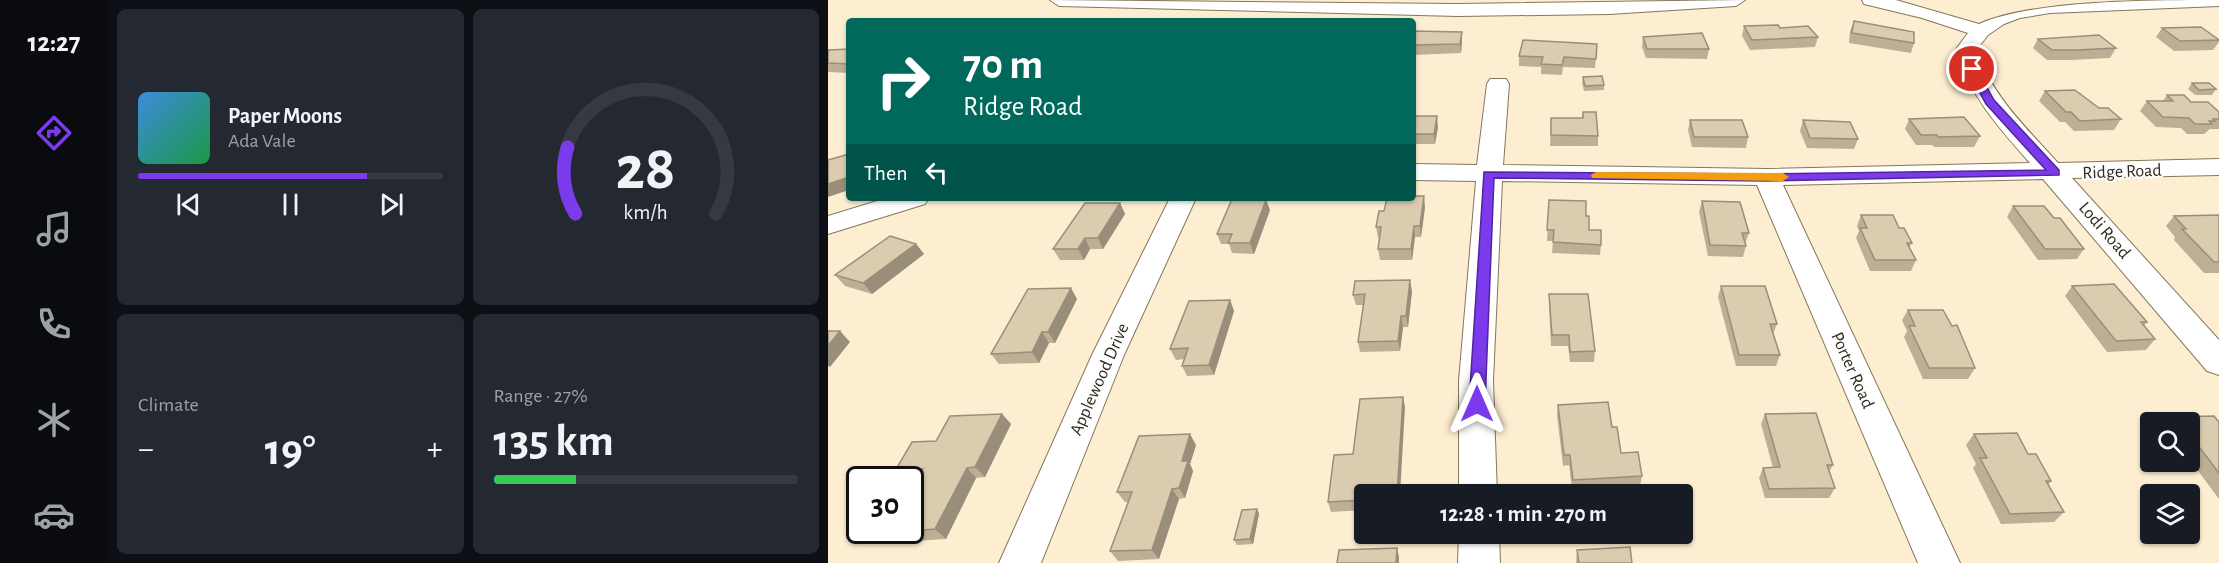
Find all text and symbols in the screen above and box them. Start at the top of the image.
text: 12:27 [27,29,81,56]
icon: right [864,42,942,120]
pin [1946,43,1997,94]
text: 70 m [963,44,1043,86]
icon: arrive [1955,52,1988,85]
text: Ridge Road [963,93,1082,120]
text: Paper Moons [228,105,342,127]
icon: directions [33,112,75,154]
text: Ada Vale [228,131,296,151]
text: 28 [616,138,676,200]
icon: left [920,156,953,189]
text: Then [864,162,908,184]
street label: Ridge Road [2082,162,2162,182]
icon: previous [172,188,205,221]
icon: pause [274,188,307,221]
icon: next [375,188,408,221]
street label: Lodi Road [2075,199,2134,262]
text: km/h [624,202,668,223]
icon: music [33,208,75,250]
icon: phone [33,303,75,345]
street label: Applewood Drive [1067,321,1133,438]
street label: Porter Road [1827,330,1877,411]
position arrow [1445,372,1509,436]
text: Range · 27% [494,386,588,406]
text: Climate [138,395,199,415]
icon: climate [33,399,75,441]
map controls [2140,412,2200,544]
button: search [2140,412,2200,472]
text: 135 km [494,419,614,464]
text: 19° [265,428,316,473]
text: − [138,433,154,466]
text: + [427,433,443,466]
speed limit sign: 30 [846,466,924,544]
button: layers [2140,484,2200,544]
icon: car [33,494,75,536]
text: 12:28 · 1 min · 270 m [1440,503,1607,525]

